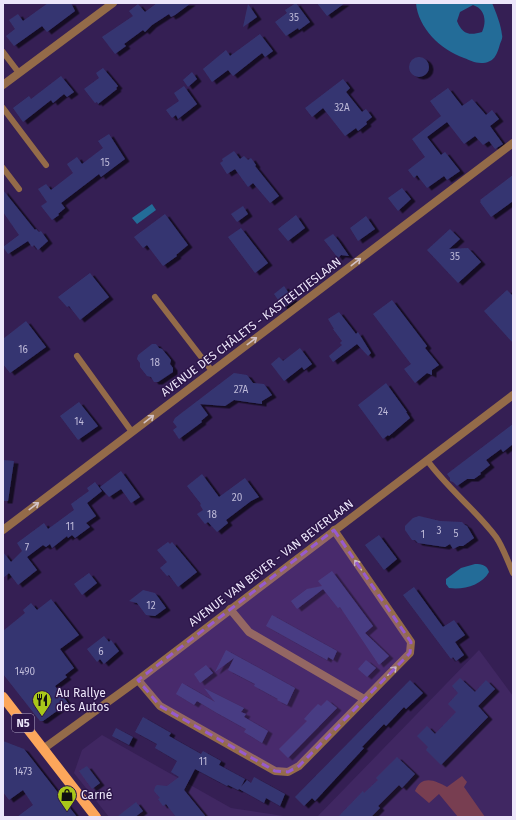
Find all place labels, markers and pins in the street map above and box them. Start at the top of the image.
place label: Au Rallye des Autos [56,686,110,714]
restaurant icon: Au Rallye des Autos [31,689,53,717]
shop icon: Carné [56,784,78,812]
place label: Carné [81,788,112,802]

